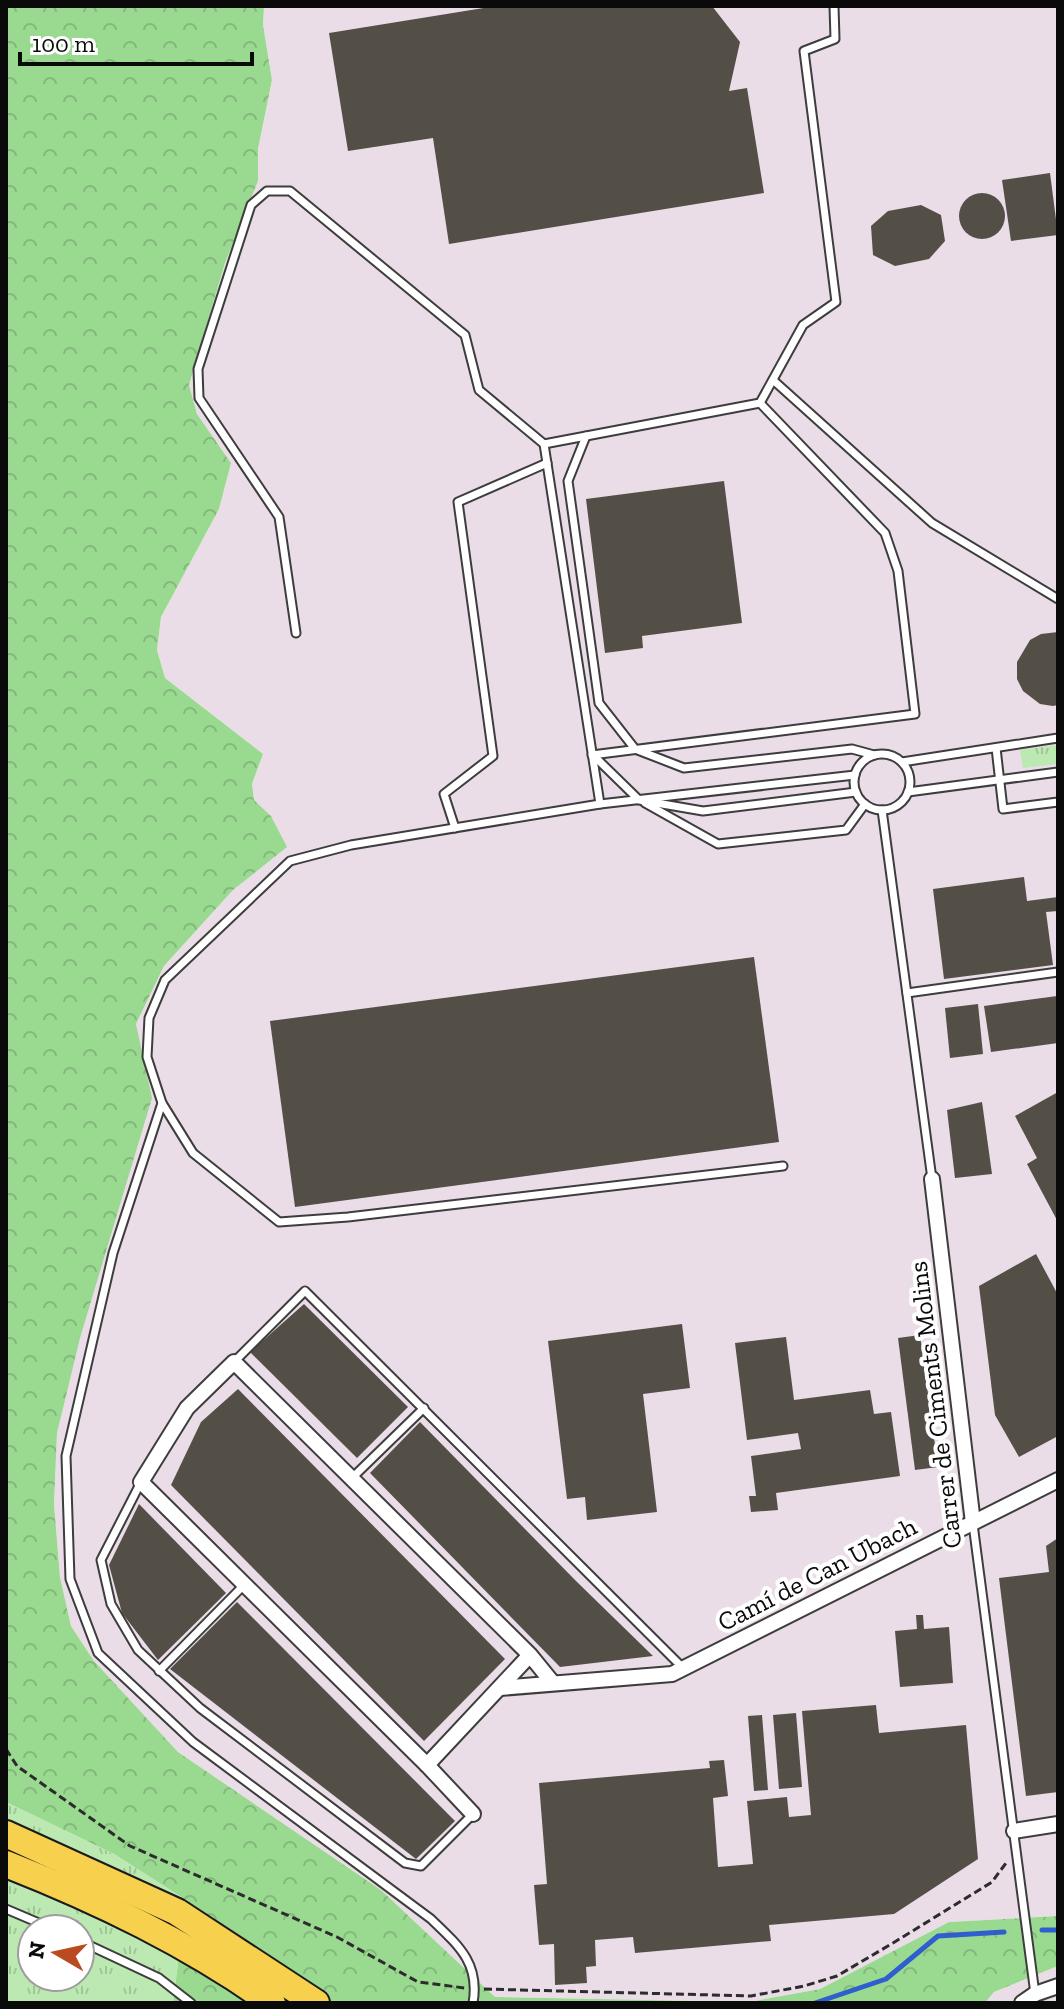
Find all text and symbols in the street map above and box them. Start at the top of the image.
scale bar [20,16,252,66]
text: 100 m [32,29,95,58]
street label: Carrer de Ciments Molins [902,1260,968,1550]
street label: Camí de Can Ubach [712,1510,922,1638]
north arrow [16,1913,96,1993]
text: N [22,1939,51,1960]

